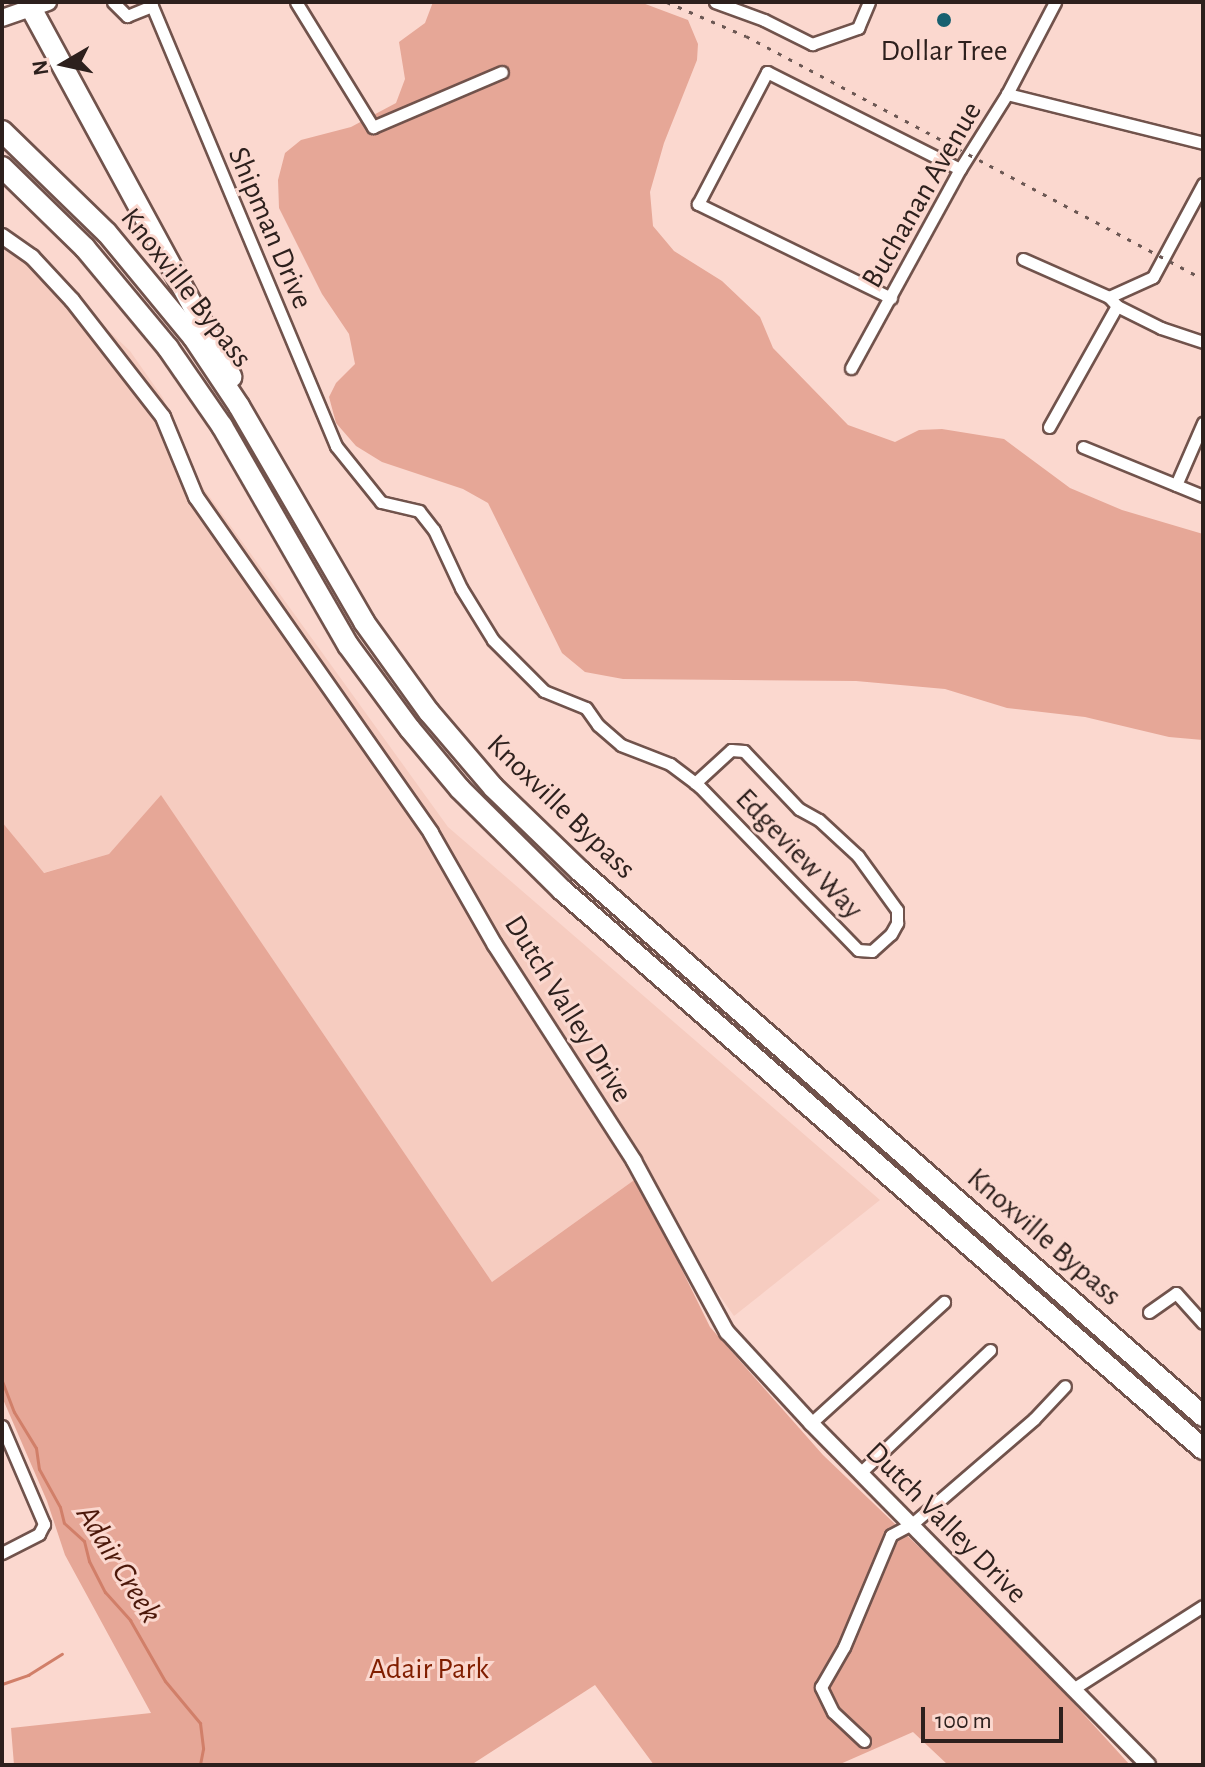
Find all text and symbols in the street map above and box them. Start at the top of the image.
marker: Dollar Tree [935,11,953,29]
north arrow [24,24,104,104]
place label: Dollar Tree [880,33,1008,69]
text: N [28,58,52,77]
street label: Buchanan Avenue [854,95,990,295]
street label: Shipman Drive [220,142,320,314]
street label: Knoxville Bypass [112,201,260,375]
street label: Knoxville Bypass [479,727,643,887]
street label: Edgeview Way [728,781,870,927]
street label: Dutch Valley Drive [496,909,640,1109]
street label: Knoxville Bypass [959,1160,1129,1314]
street label: Dutch Valley Drive [858,1435,1034,1611]
water label: Adair Creek [68,1498,170,1630]
park label: Adair Park [369,1651,489,1687]
scale bar [925,1691,1067,1741]
text: 100 m [935,1709,992,1733]

